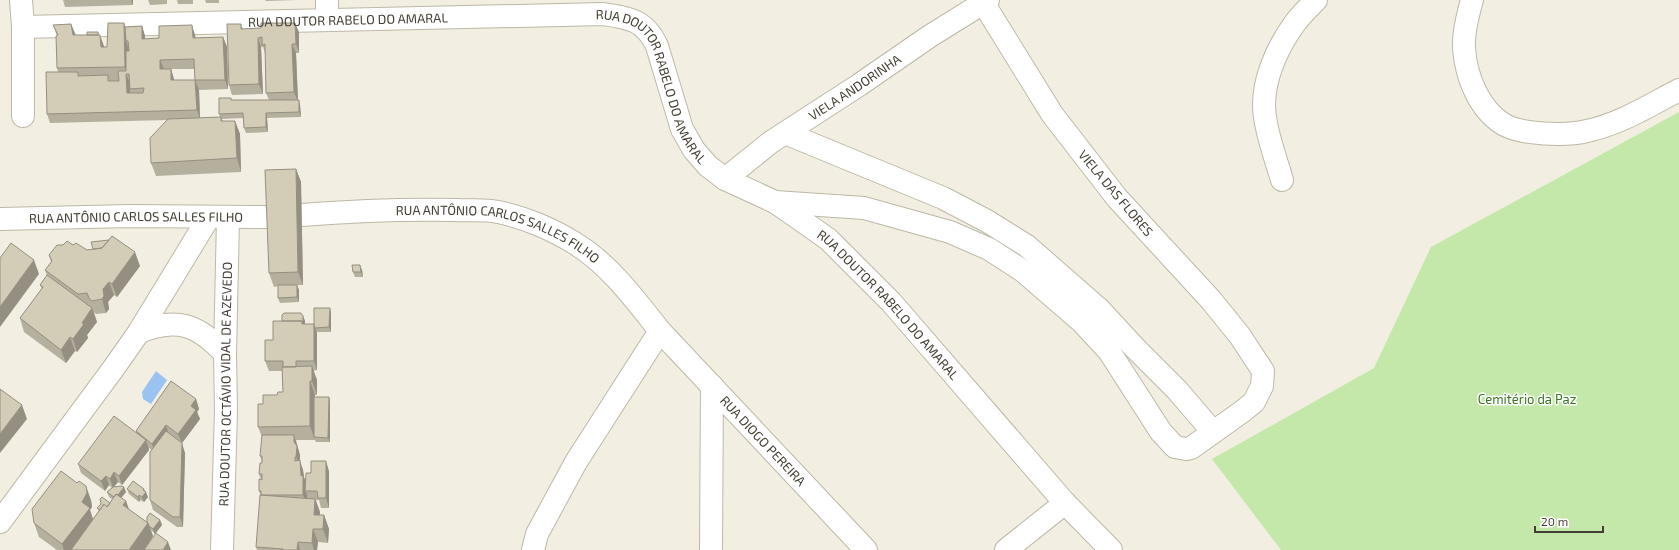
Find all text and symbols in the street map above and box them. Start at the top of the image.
street label: RUA DOUTOR RABELO DO AMARAL [596,6,710,167]
street label: RUA DOUTOR RABELO DO AMARAL [248,9,449,30]
street label: VIELA ANDORINHA [805,51,904,124]
street label: VIELA DAS FLORES [1075,147,1157,239]
street label: RUA ANTÔNIO CARLOS SALLES FILHO [396,202,603,266]
street label: RUA ANTÔNIO CARLOS SALLES FILHO [29,208,243,226]
street label: RUA DOUTOR RABELO DO AMARAL [814,226,963,383]
street label: RUA DOUTOR OCTÁVIO VIDAL DE AZEVEDO [215,262,235,507]
park label: Cemitério da Paz [1478,391,1576,407]
street label: RUA DIOGO PEREIRA [717,392,809,489]
scale bar [1535,508,1603,534]
text: 20 m [1541,514,1568,528]

